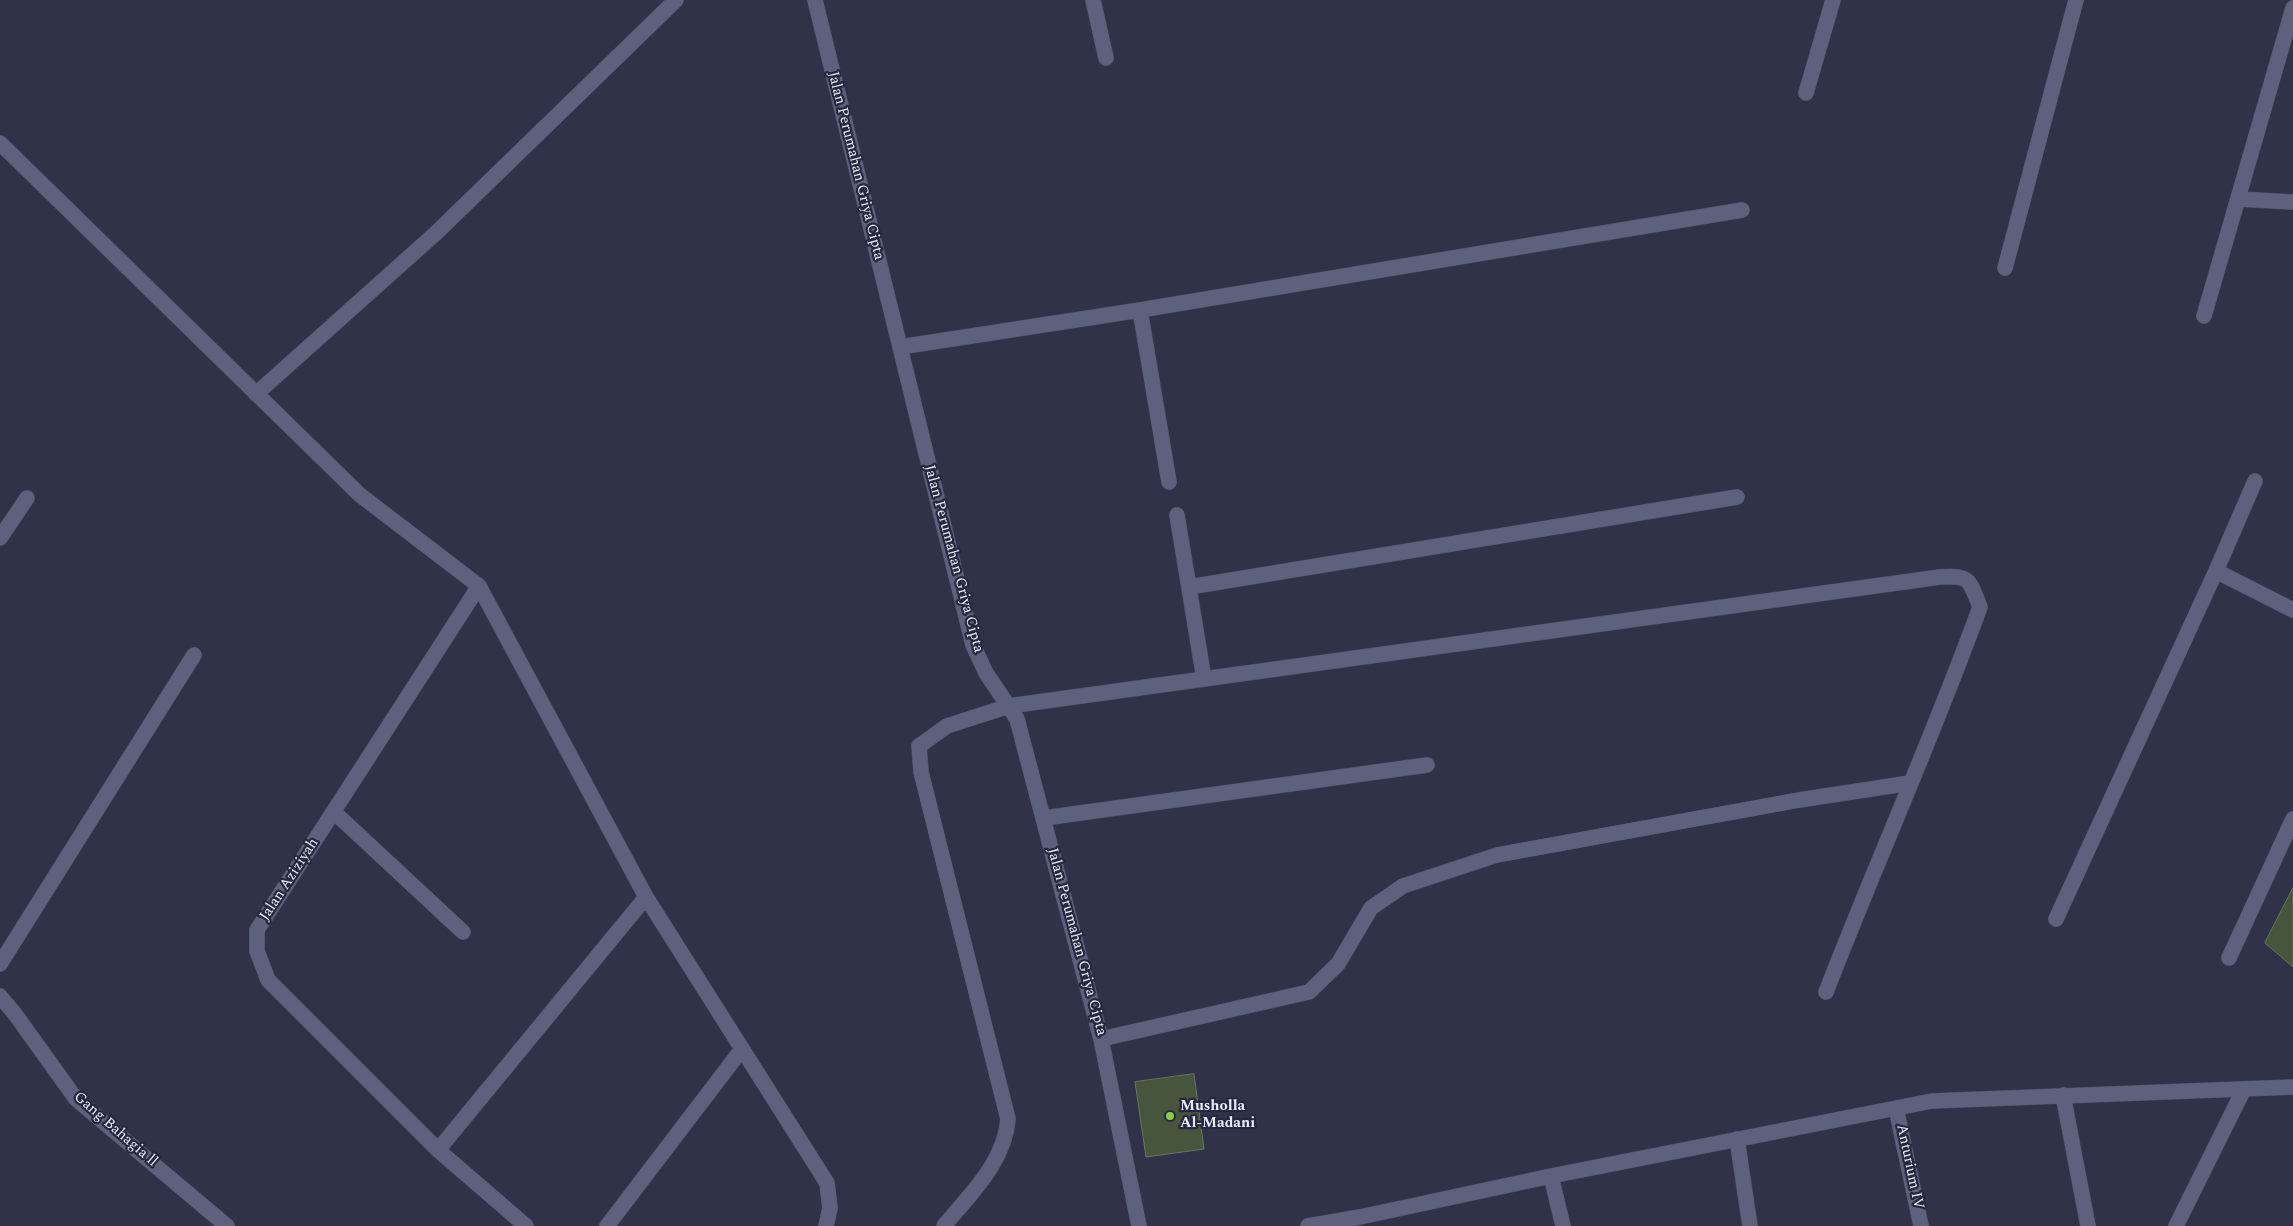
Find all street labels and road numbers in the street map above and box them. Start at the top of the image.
street label: Jalan Perumahan Griya Cipta [823,70,887,262]
street label: Jalan Perumahan Griya Cipta [919,463,987,655]
street label: Jalan Aziziyah [257,835,323,925]
street label: Jalan Perumahan Griya Cipta [1042,846,1110,1038]
street label: Gang Bahagia ll [69,1089,161,1171]
street label: Anturium IV [1891,1123,1927,1211]

